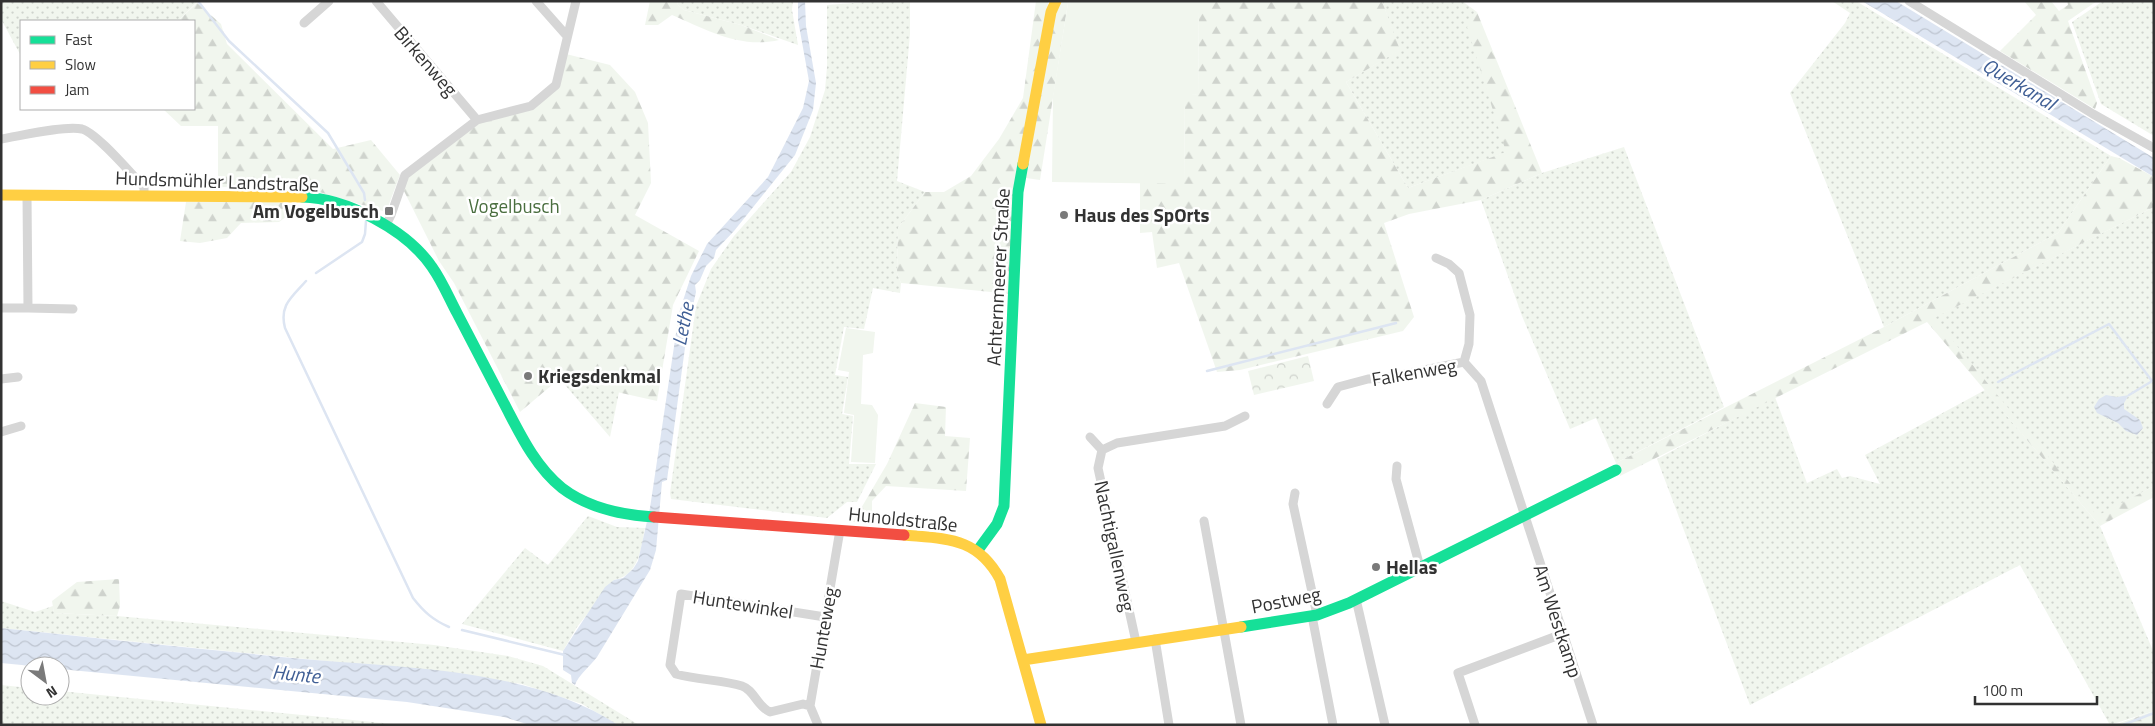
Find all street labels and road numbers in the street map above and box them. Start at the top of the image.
street label: Birkenweg [388,19,465,102]
street label: Hundsmühler Landstraße [115,162,319,199]
street label: Achternmeerer Straße [978,187,1017,367]
street label: Falkenweg [1369,350,1459,393]
street label: Nachtigallenweg [1087,478,1144,614]
street label: Hunoldstraße [847,498,959,539]
street label: Am Westkamp [1527,561,1590,681]
street label: Postweg [1249,579,1323,620]
street label: Huntewinkel [691,581,795,626]
street label: Hunteweg [801,584,844,671]

